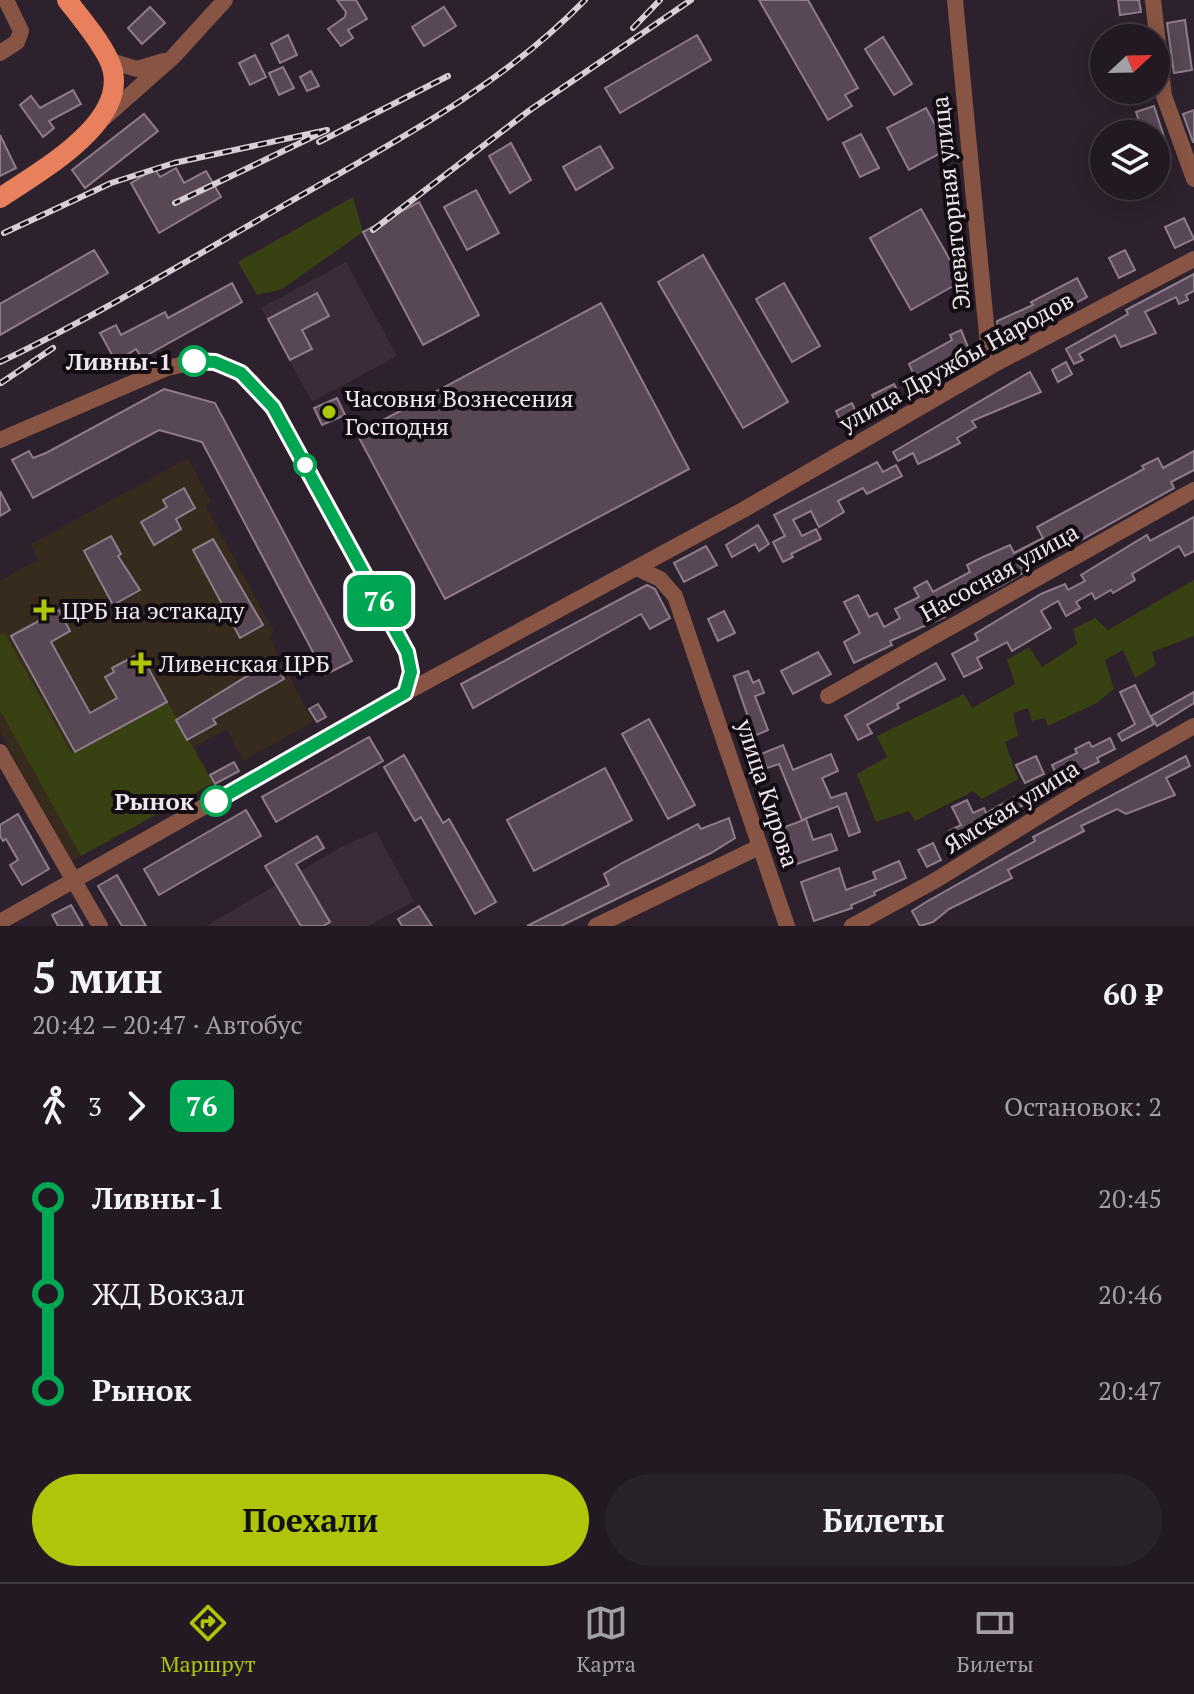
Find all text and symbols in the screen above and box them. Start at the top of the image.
north arrow [1090,24,1170,104]
map controls [1090,24,1170,200]
street label: Элеваторная улица [923,95,977,311]
button: layers [1090,120,1170,200]
street label: улица Дружбы Народов [832,283,1079,439]
place label: Ливны-1 [65,345,172,377]
marker: Ливны-1 [179,346,209,376]
place label: Часовня Вознесения Господня [345,382,573,442]
marker: Часовня Вознесения Господня [320,403,338,421]
unlabelled marker [294,454,316,476]
street label: Насосная улица [914,515,1084,629]
line badge: 76 [343,575,415,627]
text: 76 [363,582,395,619]
place label: ЦРБ на эстакаду [62,594,245,626]
marker: ЦРБ на эстакаду [33,599,55,621]
place label: Ливенская ЦРБ [158,647,330,679]
marker: Ливенская ЦРБ [130,652,152,674]
street label: улица Кирова [729,714,807,871]
street label: Ямская улица [937,752,1085,860]
place label: Рынок [114,785,195,817]
marker: Рынок [201,786,231,816]
text: 5 мин [32,947,163,1006]
text: 60 ₽ [1103,974,1162,1014]
text: 20:42 – 20:47 · Автобус [32,1007,303,1041]
icon: walk [32,1084,76,1128]
icon: forward [114,1084,158,1128]
text: 76 [186,1087,218,1124]
text: 3 [88,1089,102,1123]
text: Остановок: 2 [1004,1089,1162,1123]
text: Ливны-1 [92,1178,224,1218]
text: 20:45 [1098,1181,1162,1215]
text: ЖД Вокзал [92,1274,245,1314]
text: 20:46 [1098,1277,1162,1311]
text: Рынок [92,1370,191,1410]
text: 20:47 [1098,1373,1162,1407]
button: Поехали [32,1474,589,1566]
button: Билеты [605,1474,1162,1566]
tab: Маршрут [160,1601,256,1678]
tab: Карта [576,1601,636,1678]
tab: Билеты [957,1601,1034,1678]

